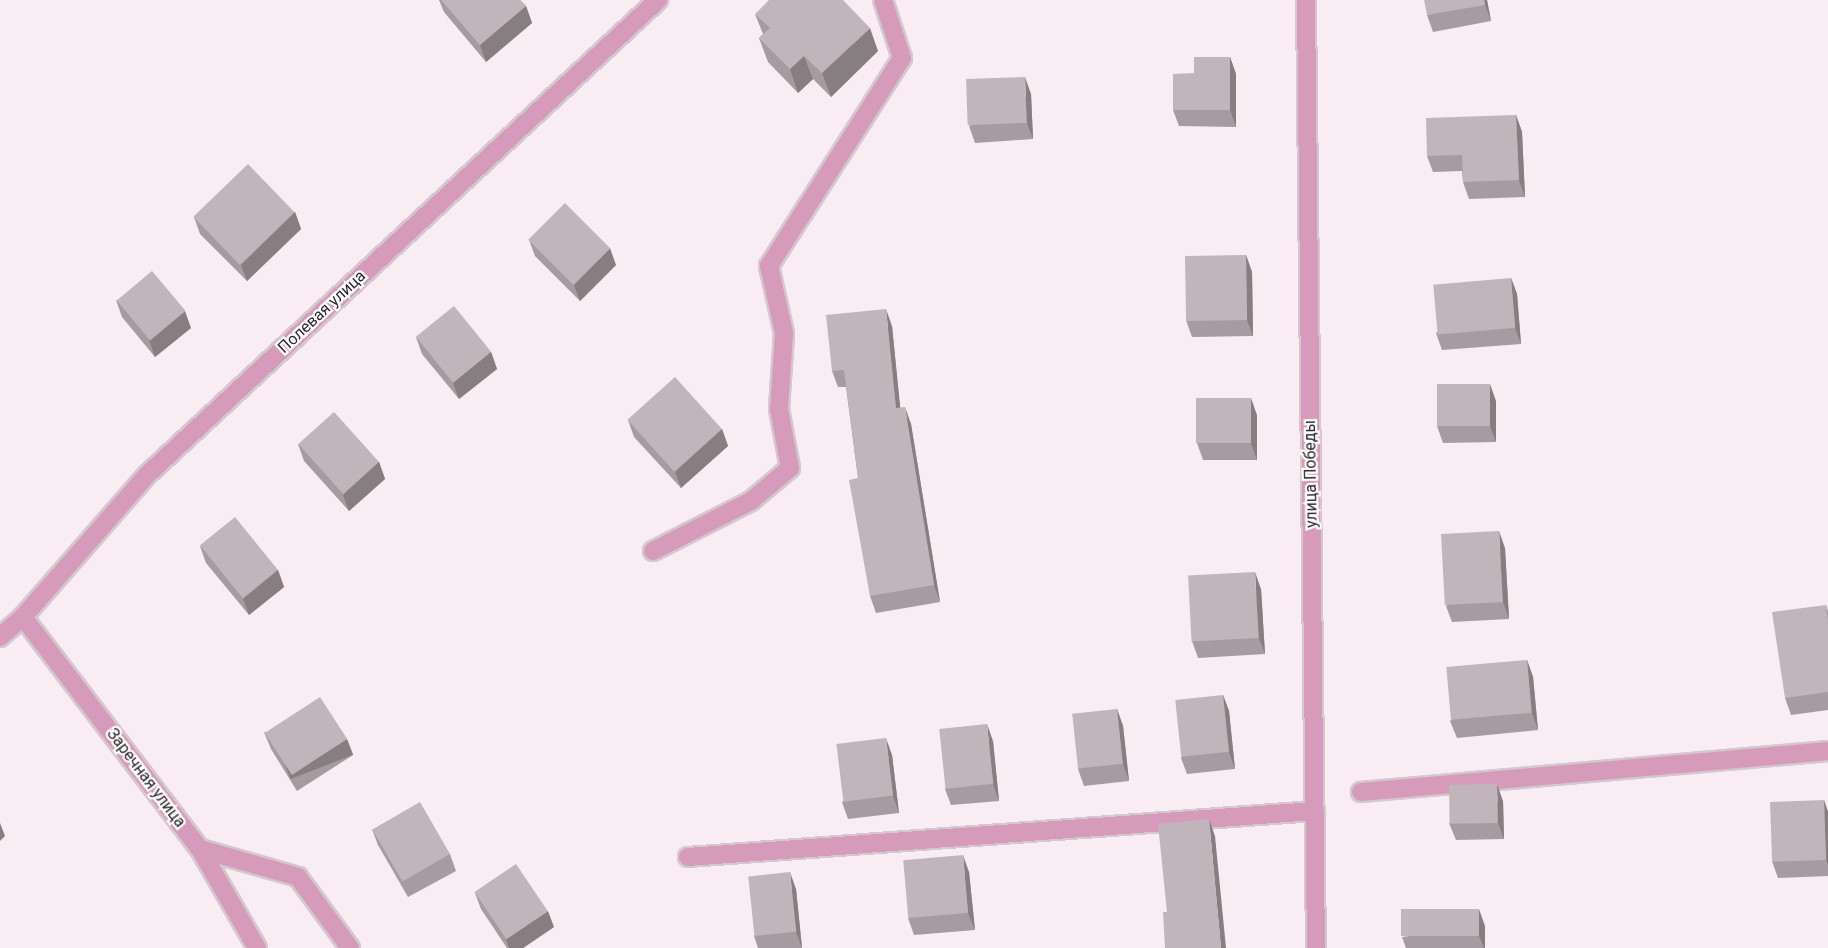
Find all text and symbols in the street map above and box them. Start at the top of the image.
street label: Полевая улица [274,267,370,357]
street label: улица Победы [1300,420,1322,528]
street label: Заречная улица [103,725,189,831]

